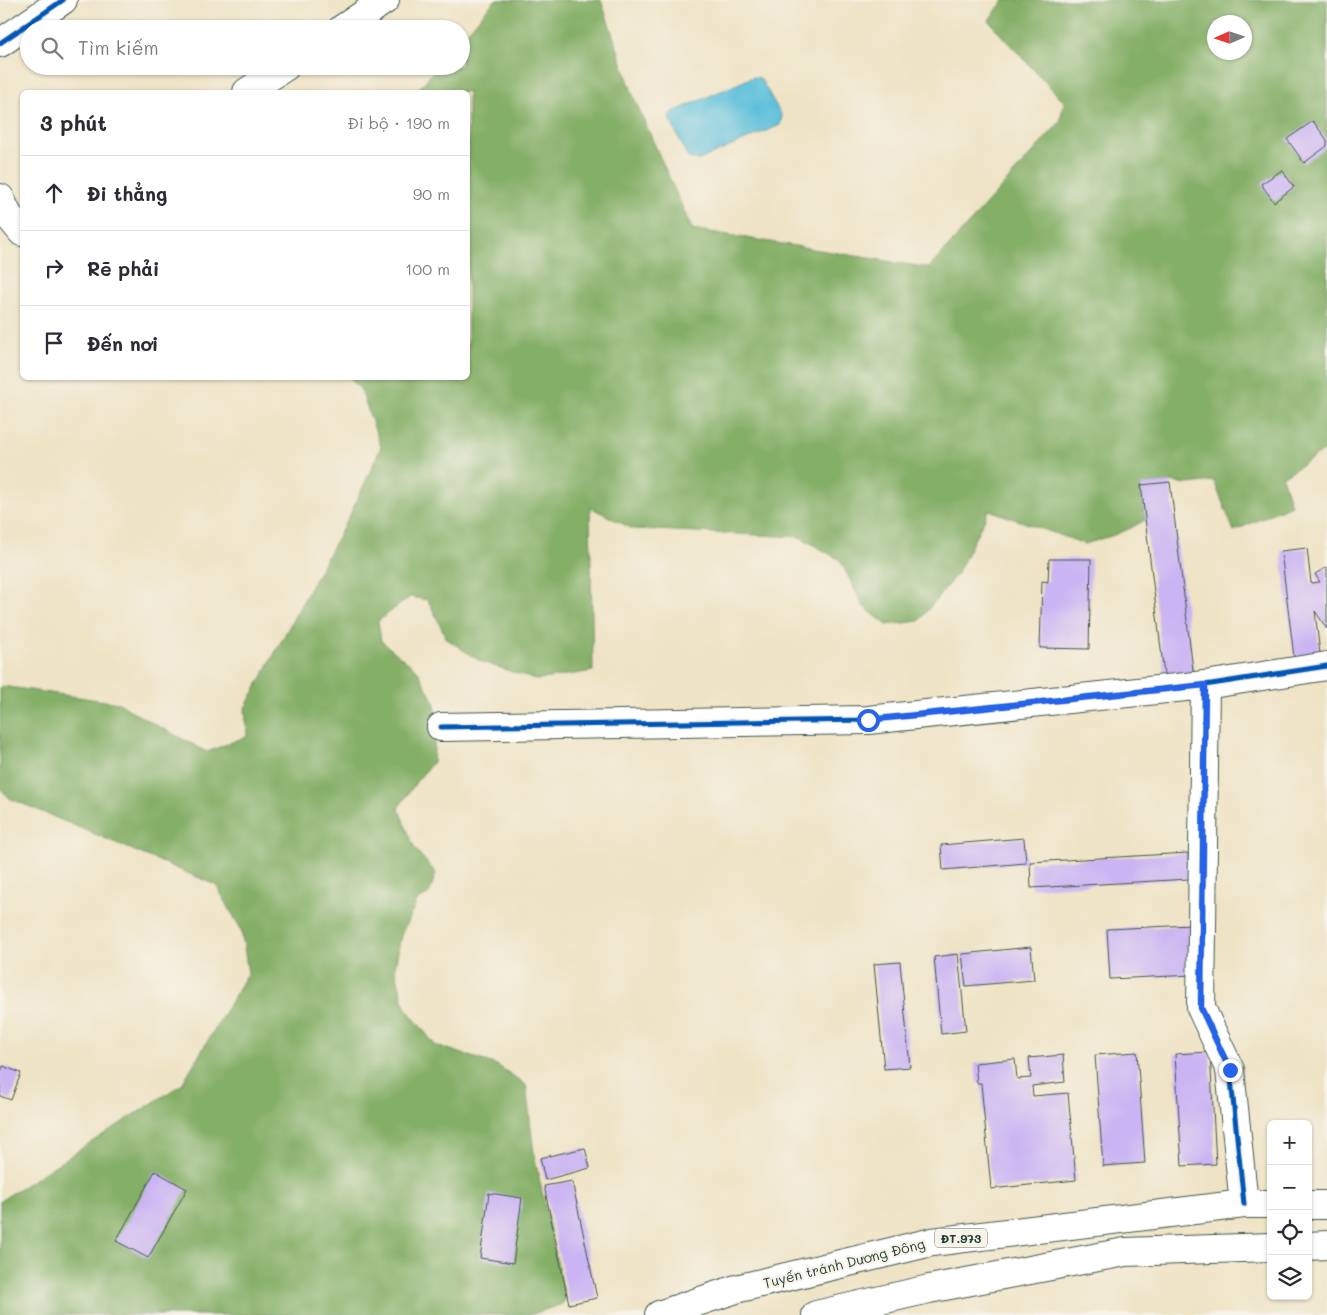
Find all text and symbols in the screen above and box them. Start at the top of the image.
north arrow [1207,15,1252,60]
search box [20,20,470,75]
icon: search [38,34,66,62]
text: Tìm kiếm [78,35,159,60]
text: 3 phút [40,109,107,136]
text: Đi bộ · 190 m [347,112,450,133]
icon: ahead [40,179,68,207]
text: Đi thẳng [87,181,167,206]
text: 90 m [413,183,450,204]
icon: right [40,254,68,282]
text: Rẽ phải [87,256,159,281]
text: 100 m [405,258,450,279]
icon: arrive [40,329,68,357]
text: Đến nơi [87,331,159,356]
route start [857,709,880,732]
route end [1219,1059,1242,1082]
map controls [1267,1120,1312,1300]
button: + [1267,1120,1312,1165]
button: − [1267,1165,1312,1210]
button: locate [1267,1210,1312,1255]
road number: ĐT.973 [935,1228,987,1248]
street label: Tuyến tránh Dương Đông [761,1234,927,1292]
button: layers [1267,1255,1312,1300]

